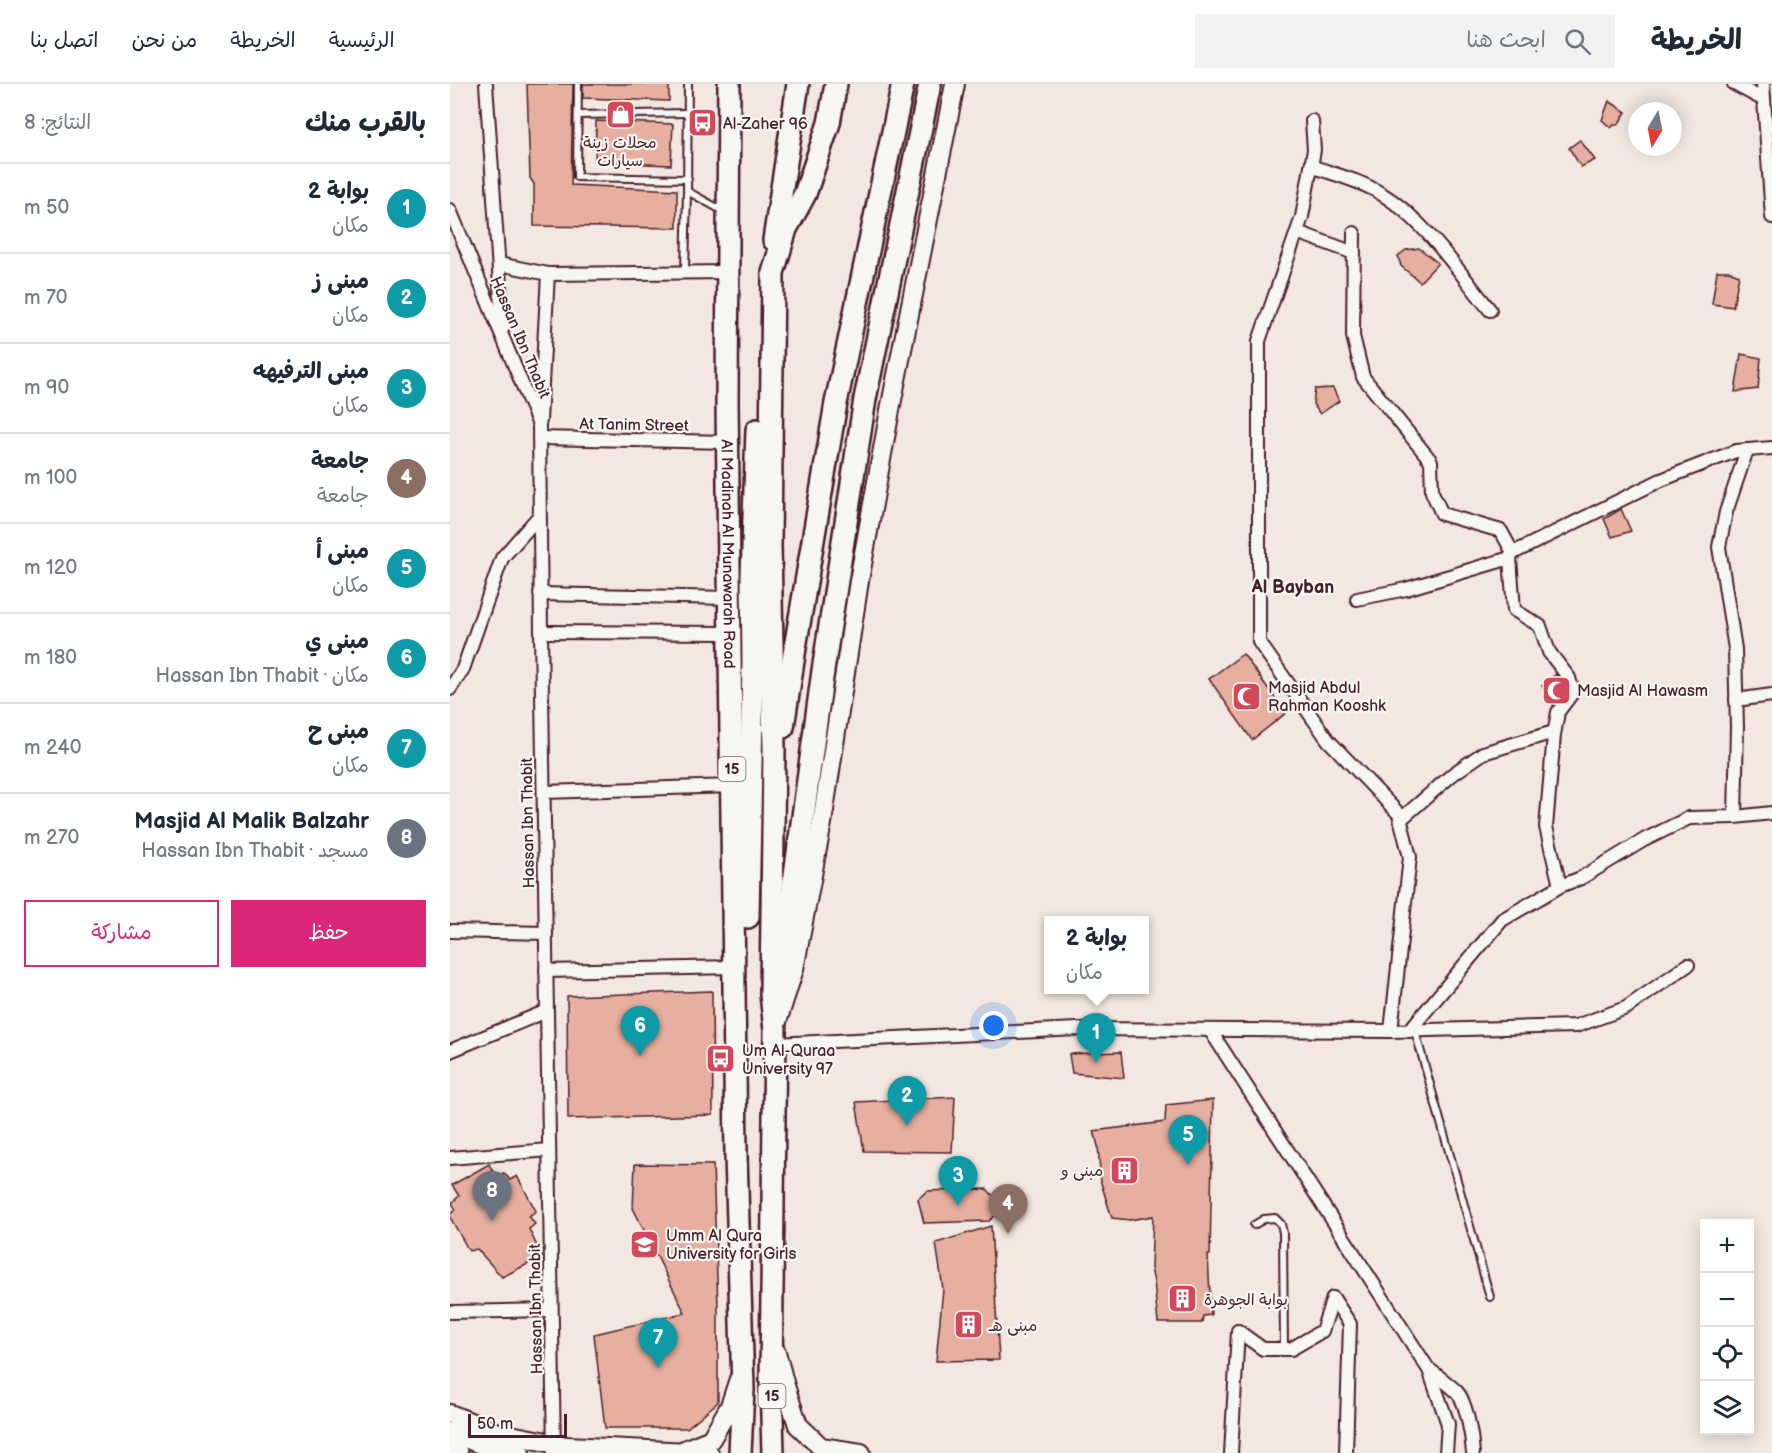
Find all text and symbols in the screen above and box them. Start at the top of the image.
search box [1195,14,1615,68]
text: الخريطة [1651,24,1742,57]
icon: search [1561,25,1594,58]
text: ابحث هنا [1466,27,1546,54]
text: اتصل بنا [30,28,98,53]
text: من نحن [131,28,197,53]
text: الخريطة [230,28,296,53]
text: الرئيسية [329,28,395,53]
shop icon: محلات زينة سيارات [604,98,636,130]
north arrow [1628,102,1682,156]
bus stop icon: Al-Zaher 96 [686,107,718,139]
text: بالقرب منك [305,108,426,139]
text: النتائج: 8 [24,111,91,135]
place label: Al-Zaher 96 [723,115,808,134]
place label: محلات زينة سيارات [583,134,657,171]
text: بوابة 2 [308,178,369,205]
text: 50 m [24,196,69,220]
text: 1 [402,196,411,220]
text: مكان [332,214,369,238]
text: مبنى ز [313,268,369,295]
street label: Hassan Ibn Thabit [485,274,554,401]
text: 70 m [24,286,68,310]
text: 2 [401,286,413,310]
text: مكان [332,304,369,328]
text: مبنى الترفيهه [253,358,369,385]
text: 90 m [24,376,69,400]
text: 3 [401,376,412,400]
text: مكان [332,394,369,418]
street label: At Tanim Street [579,415,689,436]
street label: Al Madinah Al Munawarah Road [716,439,738,669]
text: جامعة [311,448,369,475]
text: 100 m [24,466,77,490]
text: 4 [401,466,412,490]
text: جامعة [317,484,369,508]
text: مبنى أ [316,538,369,565]
text: 120 m [24,556,77,580]
text: 5 [401,556,412,580]
text: مكان [332,574,369,598]
district label: Al Bayban [1251,577,1334,598]
text: مبنى ي [305,628,369,655]
text: 180 m [24,646,77,670]
text: 6 [400,646,413,670]
text: مكان · Hassan Ibn Thabit [156,664,369,688]
mosque icon: Masjid Al Hawasm [1540,674,1572,706]
place label: Masjid Abdul Rahman Kooshk [1268,679,1386,716]
mosque icon: Masjid Abdul Rahman Kooshk [1231,680,1263,712]
place label: Masjid Al Hawasm [1577,682,1708,701]
text: مبنى ح [308,718,369,745]
text: 240 m [24,736,81,760]
text: 7 [401,736,412,760]
text: مكان [332,754,369,778]
street label: Hassan Ibn Thabit [518,757,539,888]
road number: 15 [718,757,746,781]
text: Masjid Al Malik Balzahr [134,808,369,835]
text: 270 m [24,826,79,850]
text: 8 [400,826,413,850]
text: مسجد · Hassan Ibn Thabit [141,839,369,863]
button: مشاركة [24,900,219,967]
button: حفظ [231,900,426,967]
popup [1044,916,1149,994]
text: بوابة 2 [1066,925,1127,952]
text: مكان [1066,961,1103,985]
pin: 6 [620,1006,660,1056]
your location [979,1011,1008,1040]
pin: 1 [1076,1014,1116,1063]
place label: Um Al-Quraa University 97 [742,1042,835,1079]
bus stop icon: Um Al-Quraa University 97 [705,1043,737,1075]
pin: 2 [888,1076,926,1126]
pin: 5 [1168,1116,1208,1165]
building icon: مبنى و [1108,1154,1140,1186]
pin: 3 [938,1156,978,1206]
place label: مبنى و [1059,1162,1103,1181]
pin: 8 [472,1172,512,1221]
pin: 4 [988,1184,1028,1234]
map controls [1700,1219,1754,1435]
button: + [1700,1219,1754,1273]
place label: Umm Al Qura University for Girls [666,1227,796,1264]
school or university icon: Umm Al Qura University for Girls [629,1228,661,1260]
street label: Hassan Ibn Thabit [526,1243,547,1374]
button: − [1700,1273,1754,1327]
building icon: بوابة الجوهرة [1167,1283,1199,1315]
place label: بوابة الجوهرة [1204,1291,1288,1310]
building icon: مبنى هـ [952,1309,984,1341]
place label: مبنى هـ [988,1317,1037,1336]
pin: 7 [638,1318,678,1368]
button: locate [1700,1327,1754,1381]
button: layers [1700,1381,1754,1435]
road number: 15 [758,1384,786,1408]
scale bar [468,1411,567,1438]
text: 50 m [477,1415,513,1434]

